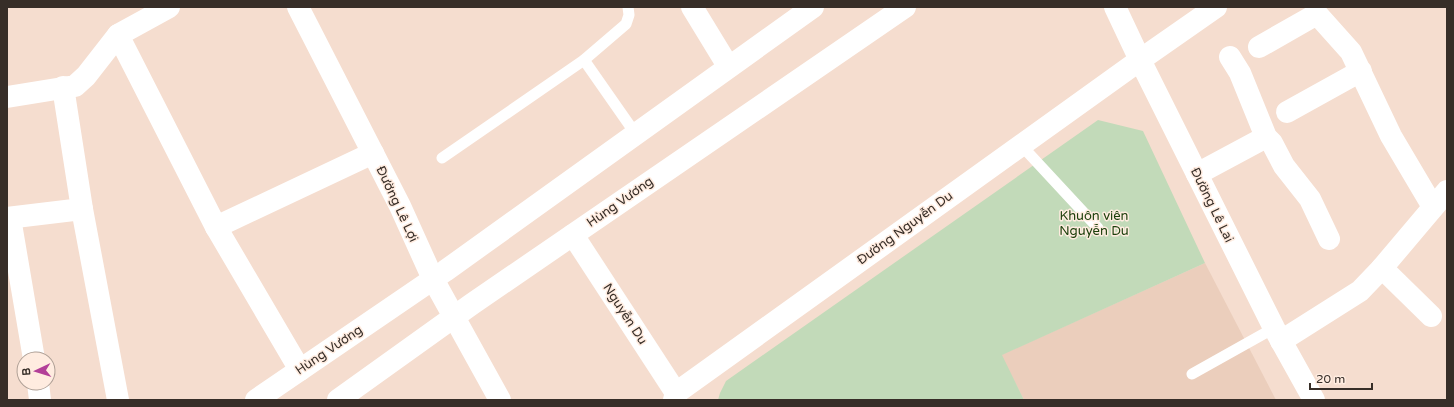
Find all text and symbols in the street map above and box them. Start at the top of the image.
street label: Đường Lê Lợi [372,163,422,245]
street label: Đường Lê Lai [1187,165,1237,245]
street label: Hùng Vương [584,173,656,231]
street label: Đường Nguyễn Du [854,188,956,268]
park label: Khuôn viên Nguyễn Du [1059,208,1129,239]
street label: Nguyễn Du [599,280,651,348]
street label: Hùng Vương [292,322,366,378]
north arrow [16,351,56,391]
scale bar [1310,365,1372,391]
text: B [20,367,33,376]
text: 20 m [1316,372,1345,386]

